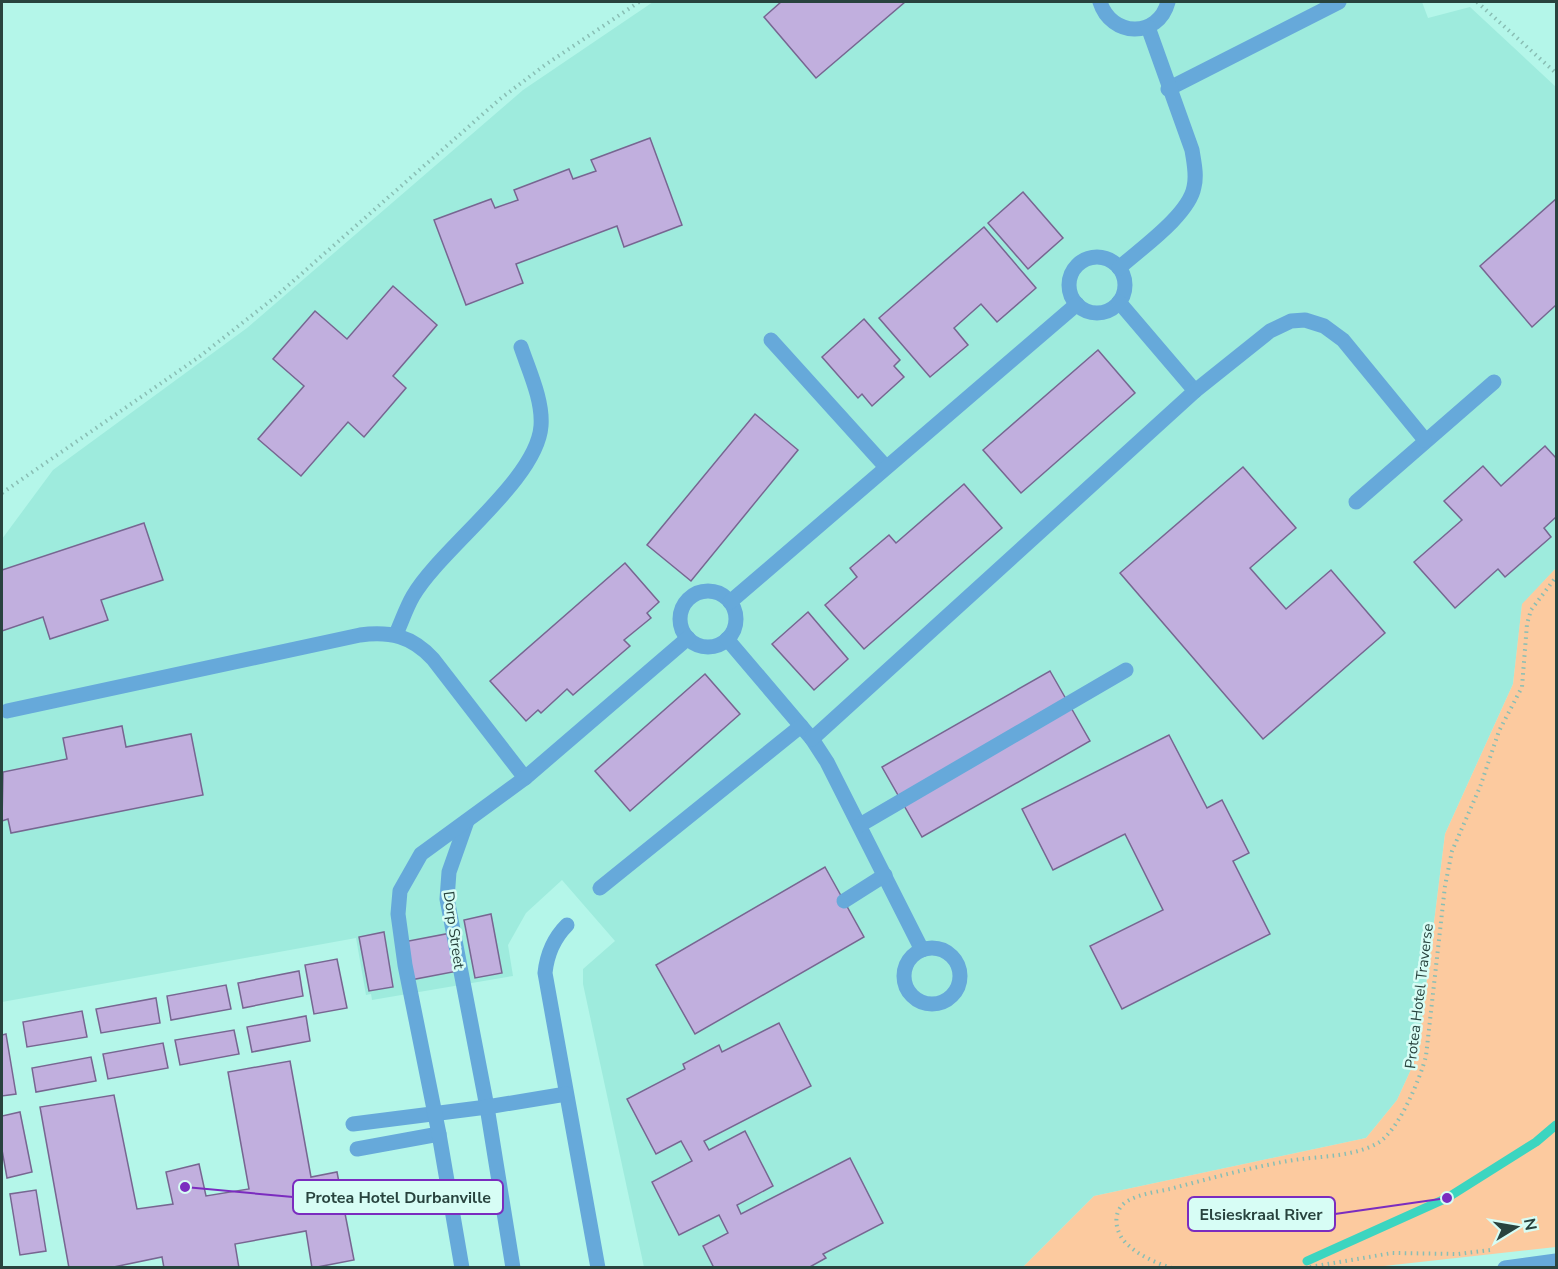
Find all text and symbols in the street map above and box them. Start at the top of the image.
street label: Dorp Street [439,890,469,971]
street label: Protea Hotel Traverse [1400,922,1438,1070]
callout: Protea Hotel Durbanville [293,1180,503,1214]
text: Protea Hotel Durbanville [305,1187,491,1209]
callout: Elsieskraal River [1188,1197,1335,1231]
north arrow [1486,1197,1546,1257]
text: Elsieskraal River [1200,1204,1323,1226]
text: N [1518,1216,1542,1232]

